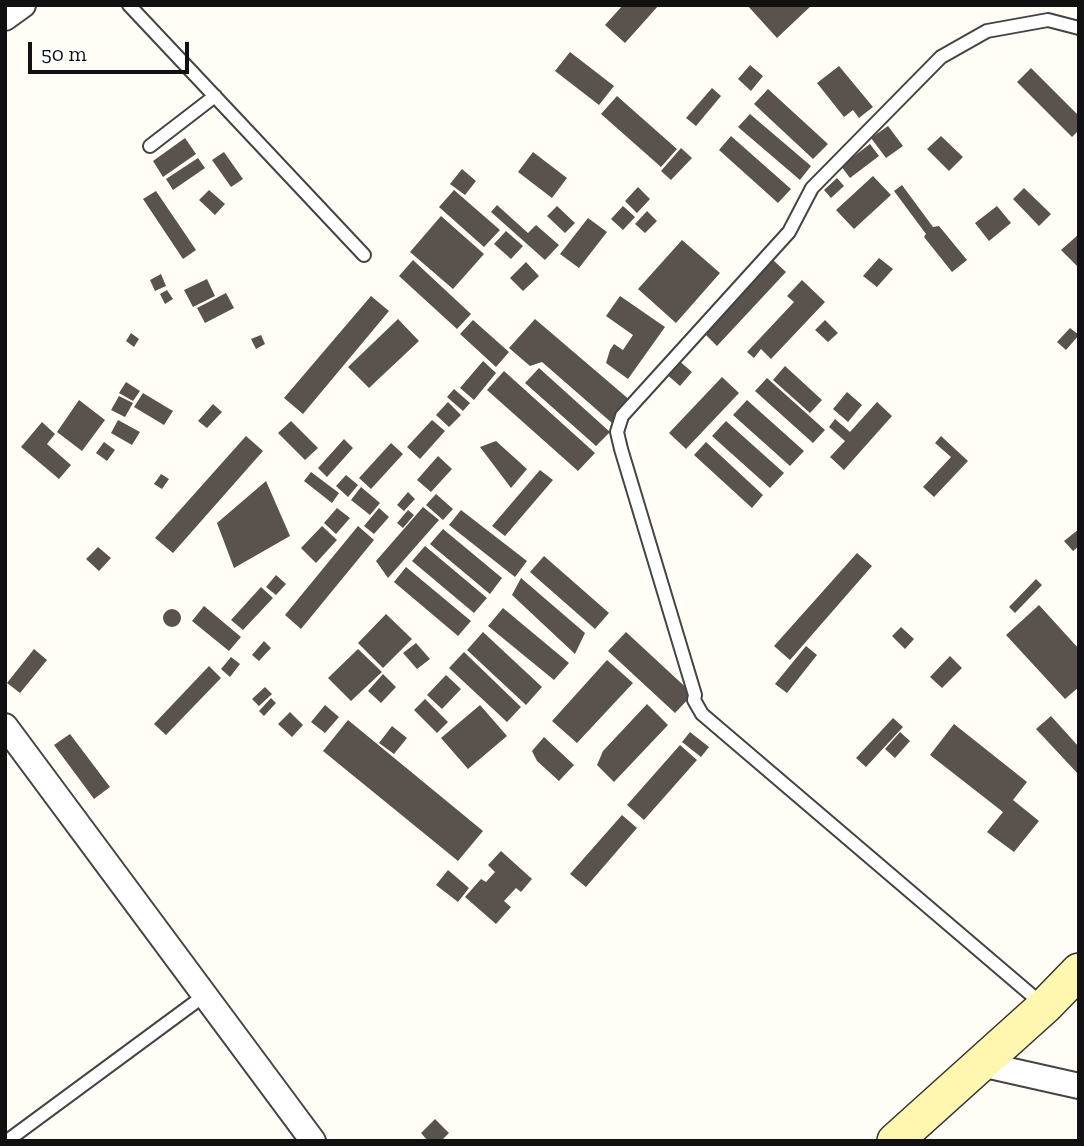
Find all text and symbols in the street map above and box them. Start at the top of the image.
scale bar [32,28,192,72]
text: 50 m [41,41,87,66]

